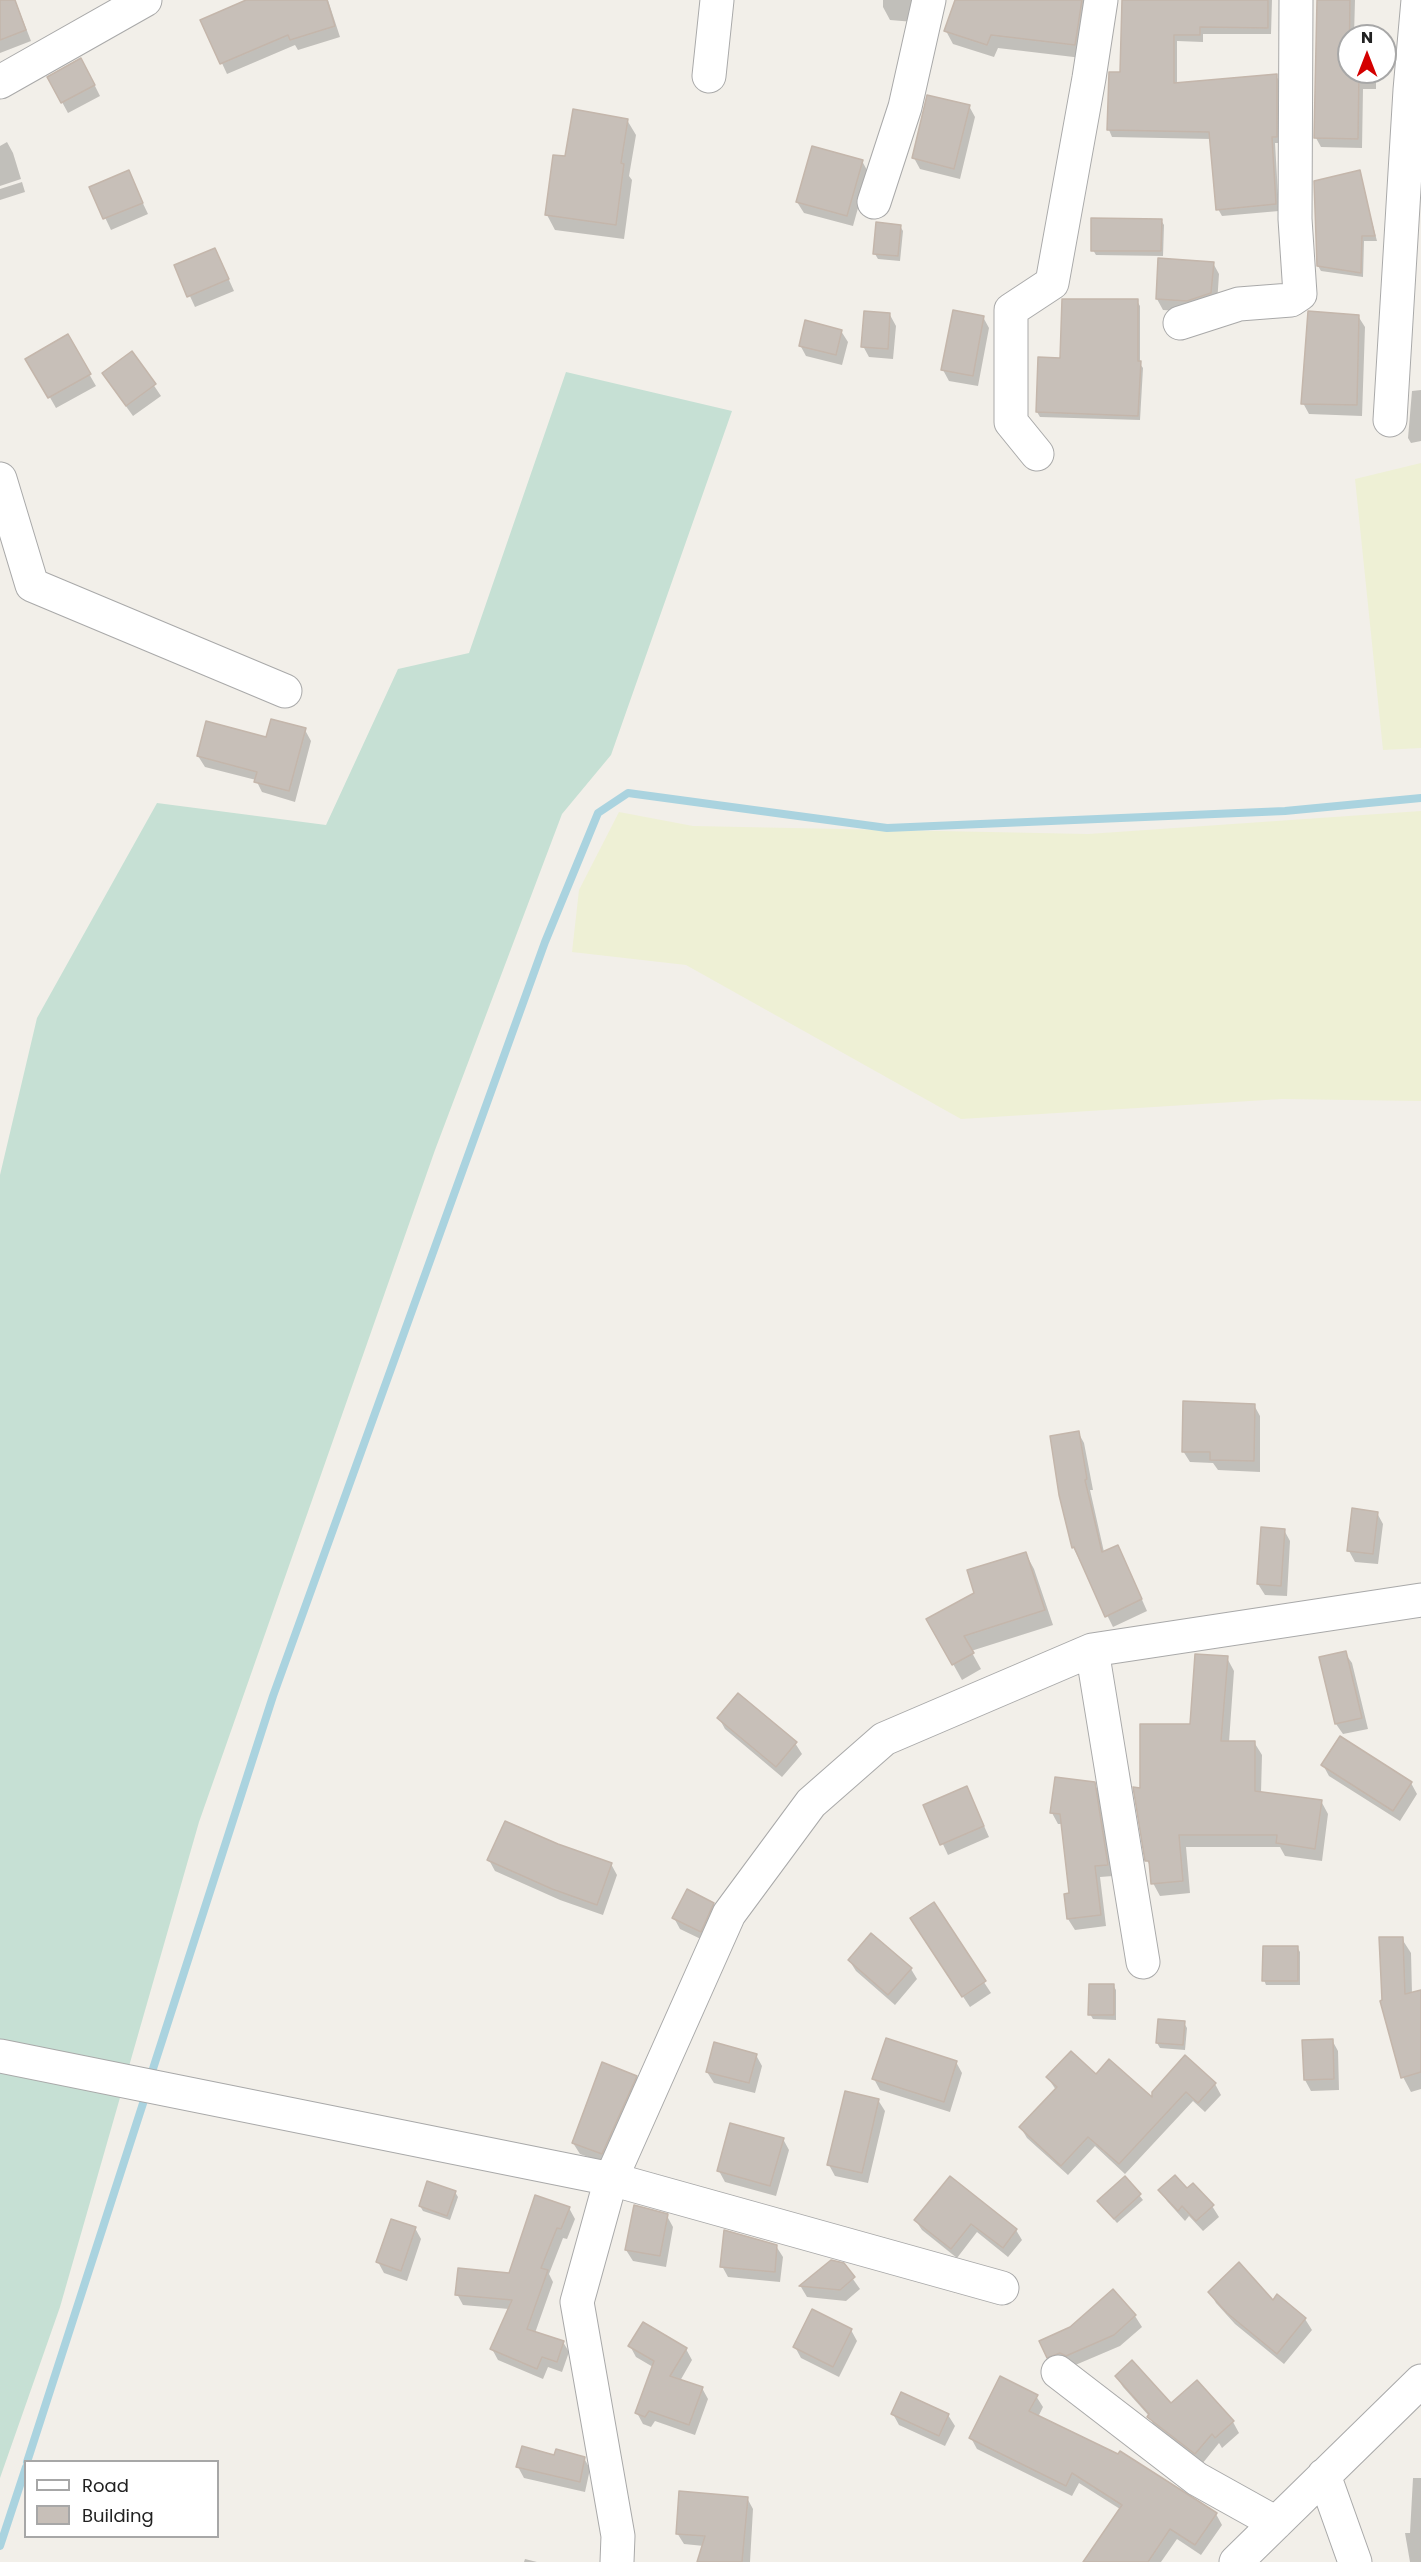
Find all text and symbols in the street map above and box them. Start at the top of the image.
north arrow [1337,24,1397,84]
text: N [1361,26,1373,49]
legend [24,2460,219,2538]
text: Road [82,2473,129,2498]
text: Building [82,2503,154,2528]

